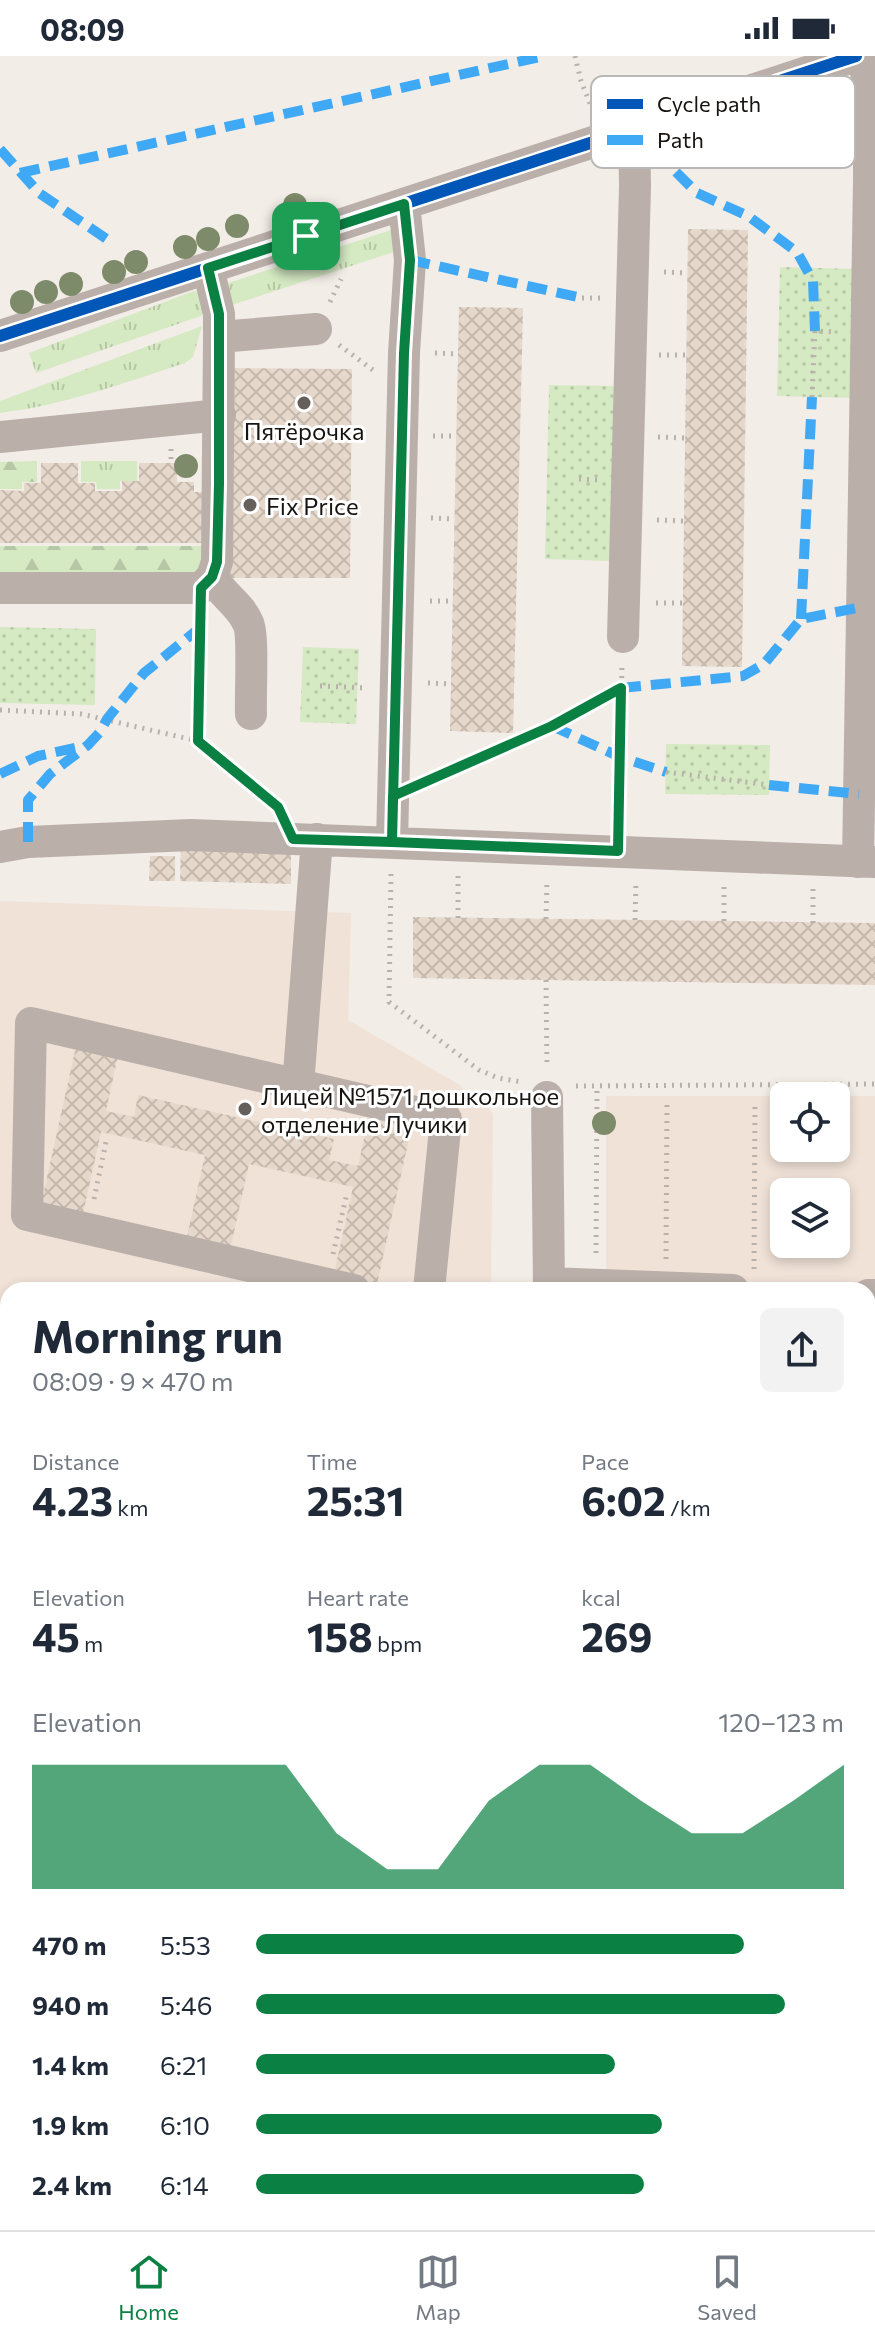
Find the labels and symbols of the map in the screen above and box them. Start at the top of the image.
legend [591,76,855,168]
text: Cycle path [657,90,761,117]
text: Path [657,126,704,153]
pin [272,202,340,270]
marker: Пятёрочка [295,394,313,412]
place label: Пятёрочка [244,416,364,445]
place label: Fix Price [266,491,359,520]
marker: Fix Price [241,496,259,514]
place label: Лицей №1571 дошкольное отделение Лучики [261,1081,559,1138]
marker: Лицей №1571 дошкольное отделение Лучики [236,1100,254,1118]

